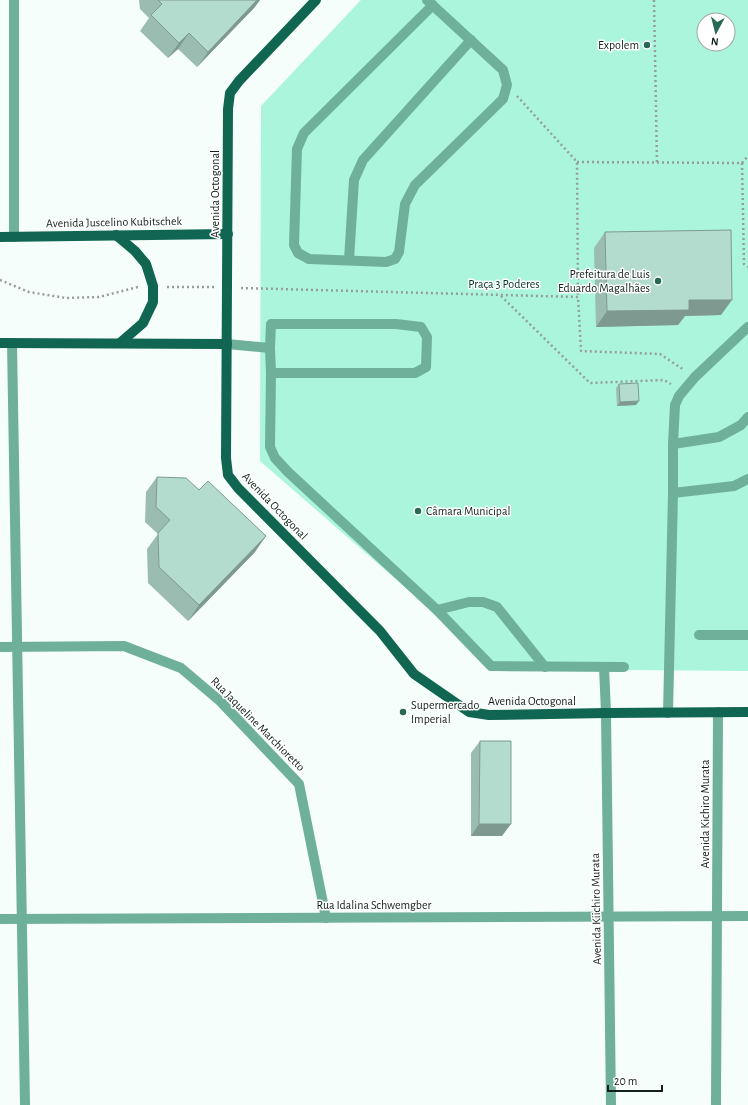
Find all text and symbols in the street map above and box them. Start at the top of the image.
north arrow [696,12,736,52]
text: N [710,36,719,47]
place label: Expolem [598,39,639,51]
marker: Expolem [642,40,652,50]
street label: Avenida Octogonal [209,150,221,238]
street label: Avenida Juscelino Kubitschek [46,215,183,229]
place label: Prefeitura de Luis Eduardo Magalhães [558,268,650,294]
marker: Prefeitura de Luis Eduardo Magalhães [653,276,663,286]
park label: Praça 3 Poderes [468,278,540,290]
street label: Avenida Octogonal [240,470,310,542]
place label: Câmara Municipal [426,505,510,517]
marker: Câmara Municipal [413,506,423,516]
street label: Rua Jaqueline Marchioretto [209,675,307,773]
street label: Avenida Octogonal [488,695,576,707]
place label: Supermercado Imperial [411,699,480,725]
marker: Supermercado Imperial [398,707,408,717]
street label: Avenida Kichiro Murata [699,759,711,868]
street label: Avenida Kiichiro Murata [589,853,603,965]
street label: Rua Idalina Schwemgber [317,899,432,911]
scale bar [608,1067,662,1093]
text: 20 m [614,1075,637,1087]

